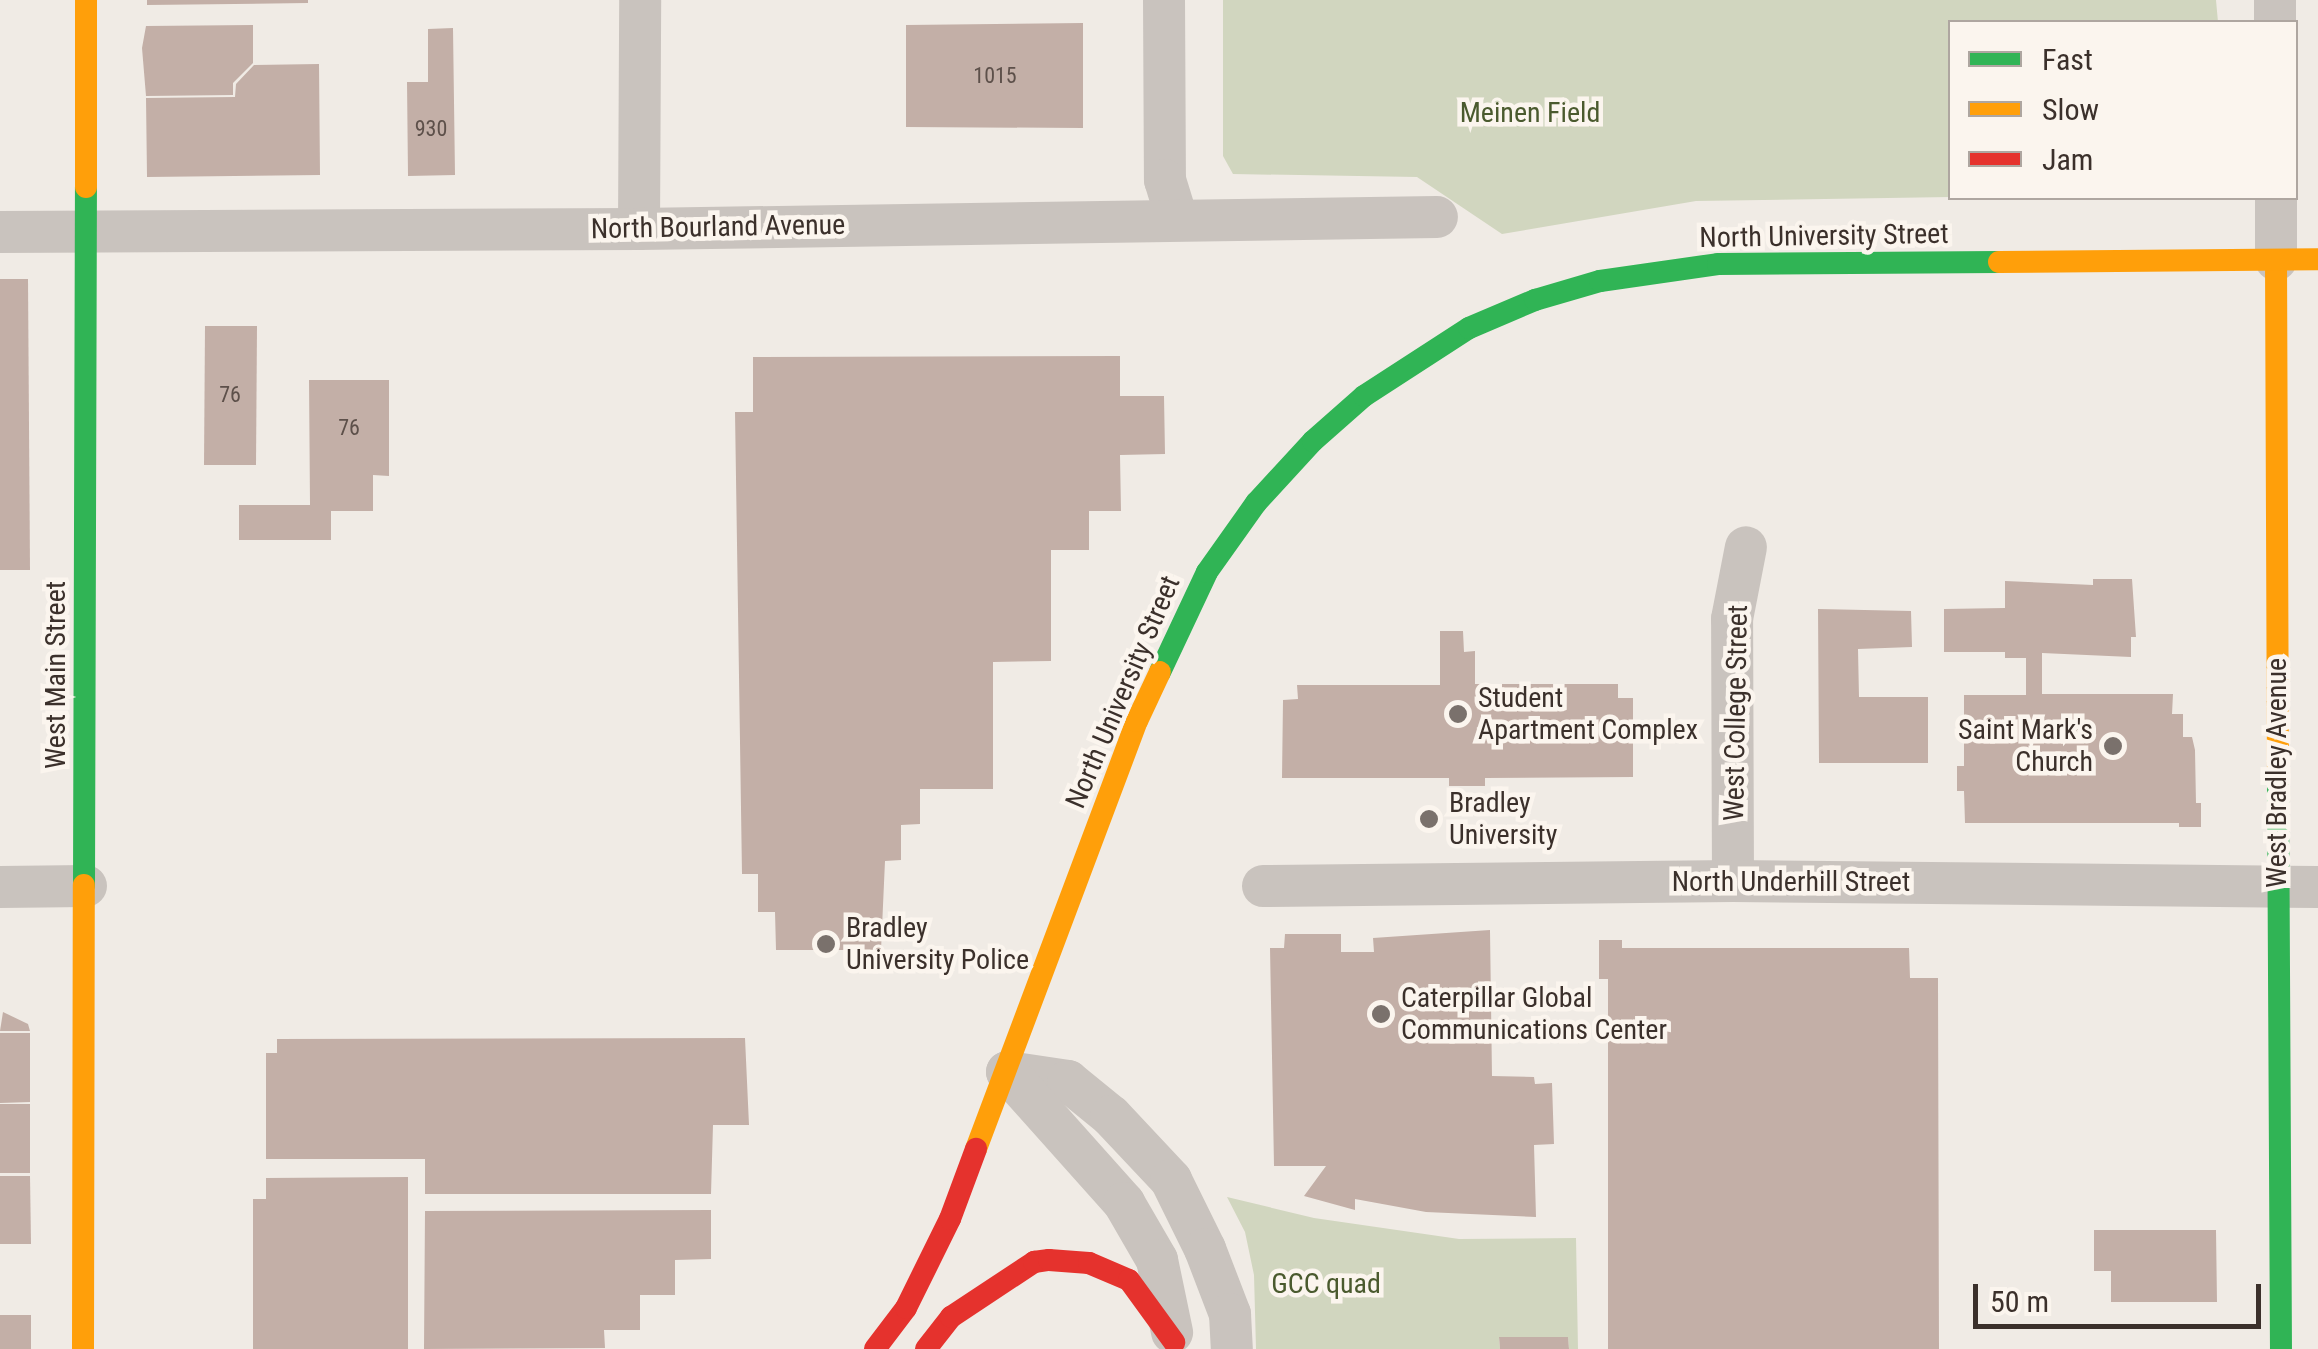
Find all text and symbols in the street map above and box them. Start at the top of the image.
legend [1948,20,2298,200]
text: Fast [2042,42,2093,77]
house number: 1015 [973,63,1017,89]
text: Slow [2042,92,2099,127]
park label: Meinen Field [1460,96,1600,130]
house number: 930 [415,116,447,142]
text: Jam [2042,142,2093,177]
street label: North Bourland Avenue [590,208,846,246]
street label: North University Street [1699,217,1949,255]
house number: 76 [219,382,241,408]
house number: 76 [338,415,360,441]
street label: North University Street [1059,571,1187,813]
street label: West Main Street [39,581,73,769]
street label: West College Street [1717,605,1755,821]
street label: West Bradley Avenue [2260,658,2294,888]
place label: Student Apartment Complex [1478,681,1698,747]
marker: Student Apartment Complex [1447,703,1469,725]
place label: Saint Mark's Church [1958,713,2093,779]
marker: Saint Mark's Church [2102,735,2124,757]
place label: Bradley University [1449,786,1557,852]
marker: Bradley University [1418,808,1440,830]
street label: North Underhill Street [1672,865,1910,899]
place label: Bradley University Police [846,911,1029,977]
marker: Bradley University Police [815,933,837,955]
place label: Caterpillar Global Communications Center [1401,981,1667,1047]
marker: Caterpillar Global Communications Center [1370,1003,1392,1025]
scale bar [1978,1264,2266,1326]
park label: GCC quad [1271,1267,1381,1301]
text: 50 m [1990,1284,2049,1319]

